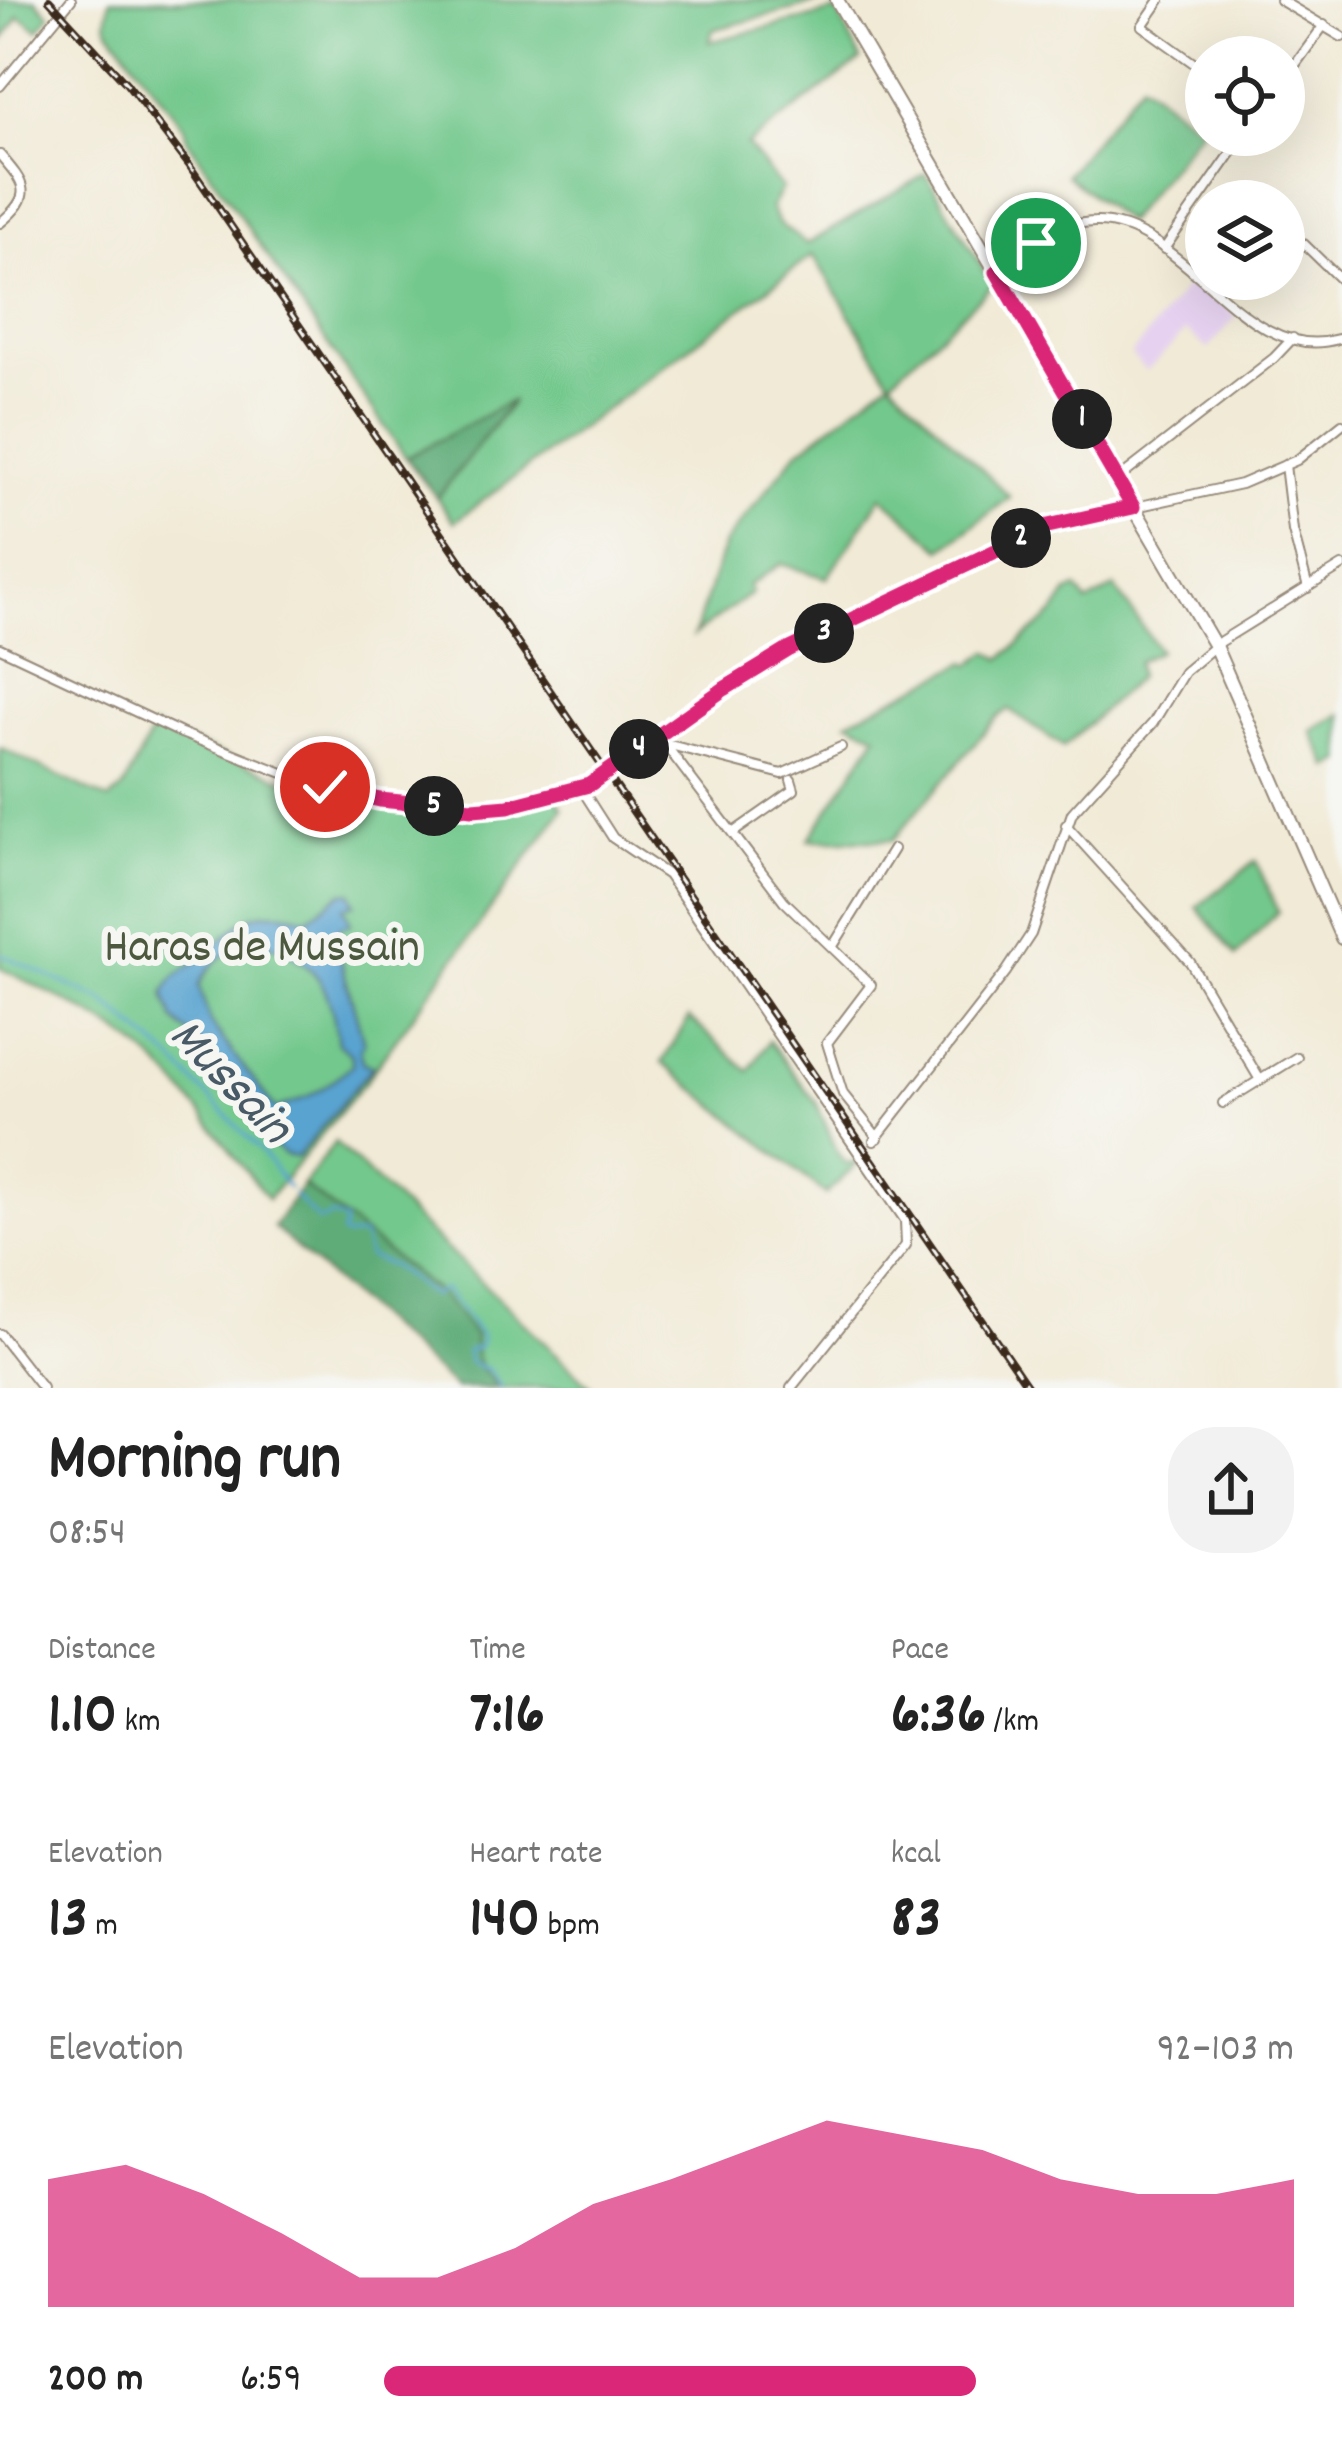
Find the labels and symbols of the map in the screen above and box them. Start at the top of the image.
pin [985,192,1087,294]
pin: 1 [1052,389,1112,449]
pin: 2 [991,508,1051,568]
pin: 3 [794,603,854,663]
pin: 4 [609,719,669,779]
pin [274,736,376,838]
pin: 5 [404,776,464,836]
park label: Haras de Mussain [104,916,420,985]
water label: Mussain [150,1004,308,1164]

